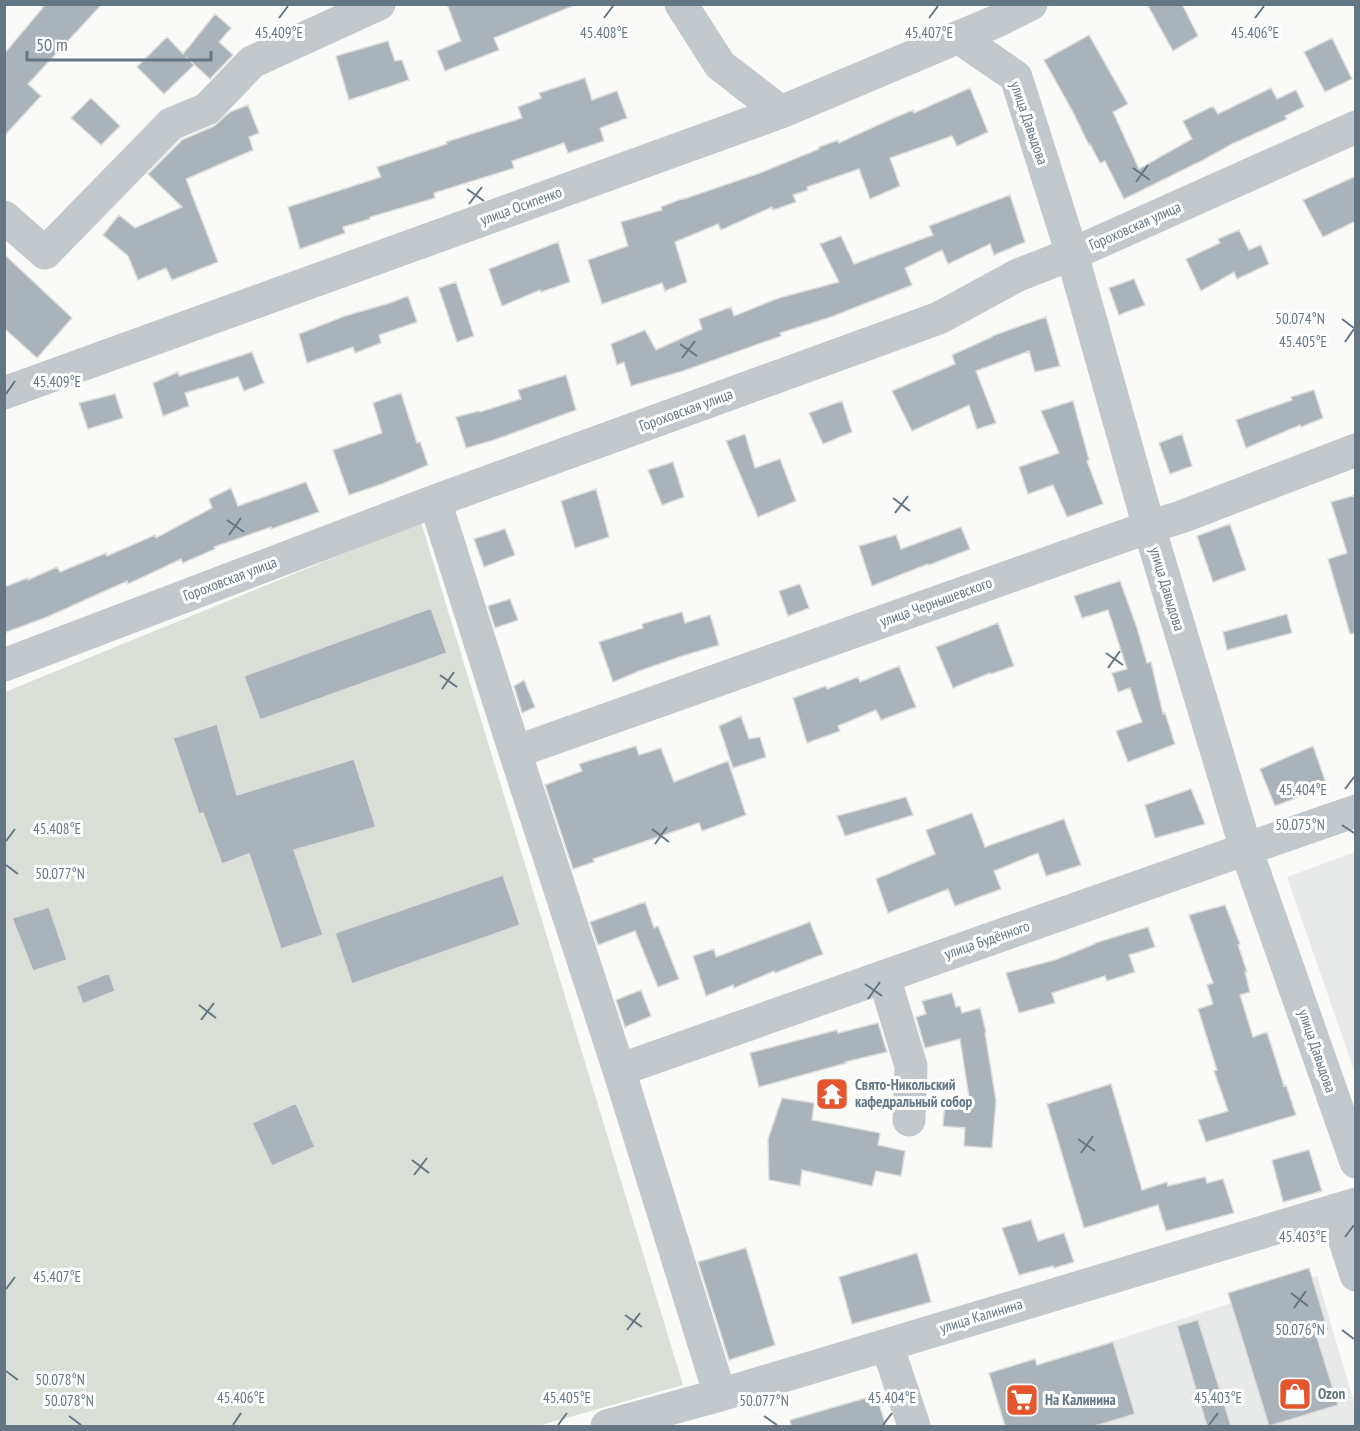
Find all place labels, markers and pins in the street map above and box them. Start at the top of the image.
place label: Свято-Никольский кафедральный собор [855,1075,973,1111]
temple icon: Свято-Никольский кафедральный собор [814,1076,850,1112]
shop icon: Ozon [1277,1376,1313,1412]
supermarket icon: На Калинина [1004,1382,1040,1418]
place label: Ozon [1318,1384,1345,1403]
place label: На Калинина [1045,1390,1116,1409]

